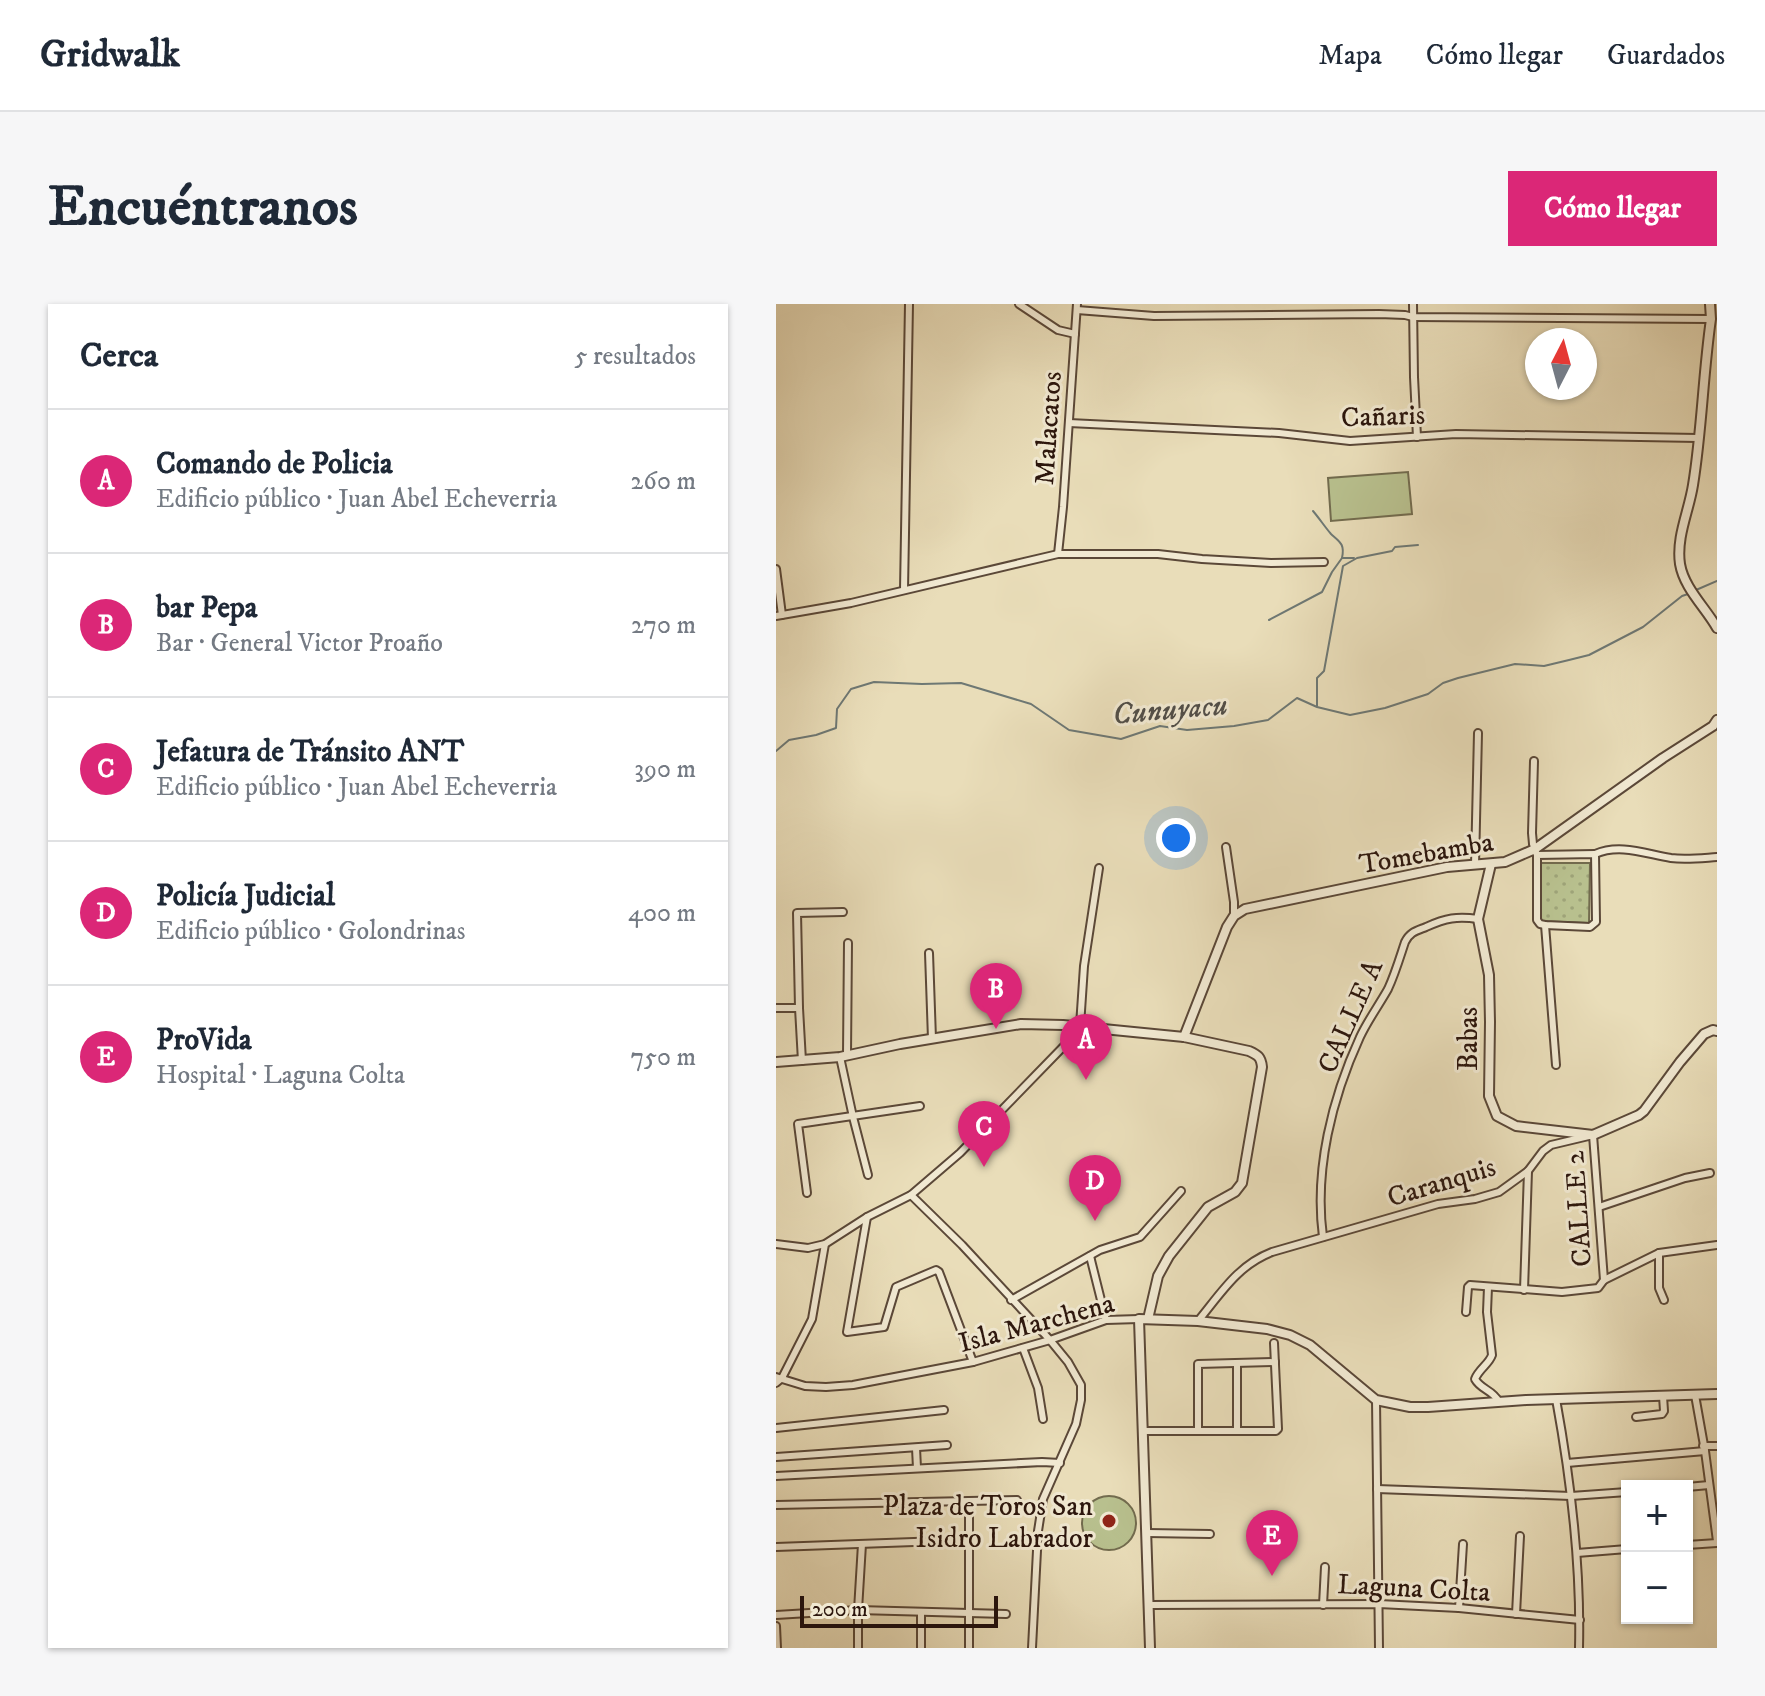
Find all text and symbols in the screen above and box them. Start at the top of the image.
text: Gridwalk [40,31,180,79]
text: Mapa [1318,38,1382,73]
text: Cómo llegar [1426,38,1563,73]
text: Guardados [1607,38,1725,73]
button: Cómo llegar [1508,171,1717,246]
text: Encuéntranos [48,173,358,243]
north arrow [1525,328,1597,400]
text: Cerca [80,335,158,377]
text: 5 resultados [574,340,696,373]
street label: Malacatos [1027,370,1070,486]
street label: Cañaris [1340,398,1426,435]
text: Comando de Policia [156,446,393,483]
text: A [98,465,114,498]
text: 260 m [631,465,696,498]
text: Edificio público · Juan Abel Echeverria [156,483,557,516]
text: bar Pepa [156,590,258,627]
text: B [98,609,114,642]
text: 270 m [631,609,696,642]
text: Bar · General Victor Proaño [156,627,443,660]
water label: Cunuyacu [1111,687,1229,734]
text: Jefatura de Tránsito ANT [156,734,464,771]
text: C [97,753,115,786]
text: 390 m [634,753,696,786]
text: Edificio público · Juan Abel Echeverria [156,771,557,804]
your location [1156,818,1196,858]
street label: Tomebamba [1357,824,1496,882]
text: Policía Judicial [156,878,335,915]
text: D [96,897,116,930]
text: 400 m [628,897,696,930]
text: Edificio público · Golondrinas [156,915,466,948]
street label: CALLE A [1310,953,1391,1079]
pin: B [970,963,1022,1029]
street label: Babas [1451,1007,1486,1071]
pin: A [1060,1014,1112,1080]
text: ProVida [156,1022,252,1059]
text: E [97,1041,115,1074]
text: 750 m [630,1041,696,1074]
text: Hospital · Laguna Colta [156,1059,405,1092]
pin: C [958,1101,1010,1167]
street label: Caranquis [1383,1149,1500,1215]
street label: CALLE 2 [1557,1149,1600,1268]
pin: D [1069,1155,1121,1221]
street label: Isla Marchena [955,1286,1118,1361]
map controls [1621,1480,1693,1624]
button: + [1621,1480,1693,1552]
place label: Plaza de Toros San Isidro Labrador [883,1489,1094,1556]
pin: E [1246,1510,1298,1576]
marker: Plaza de Toros San Isidro Labrador [1100,1512,1118,1530]
button: − [1621,1552,1693,1624]
street label: Laguna Colta [1337,1567,1491,1610]
scale bar [800,1592,998,1628]
text: 200 m [812,1596,868,1623]

